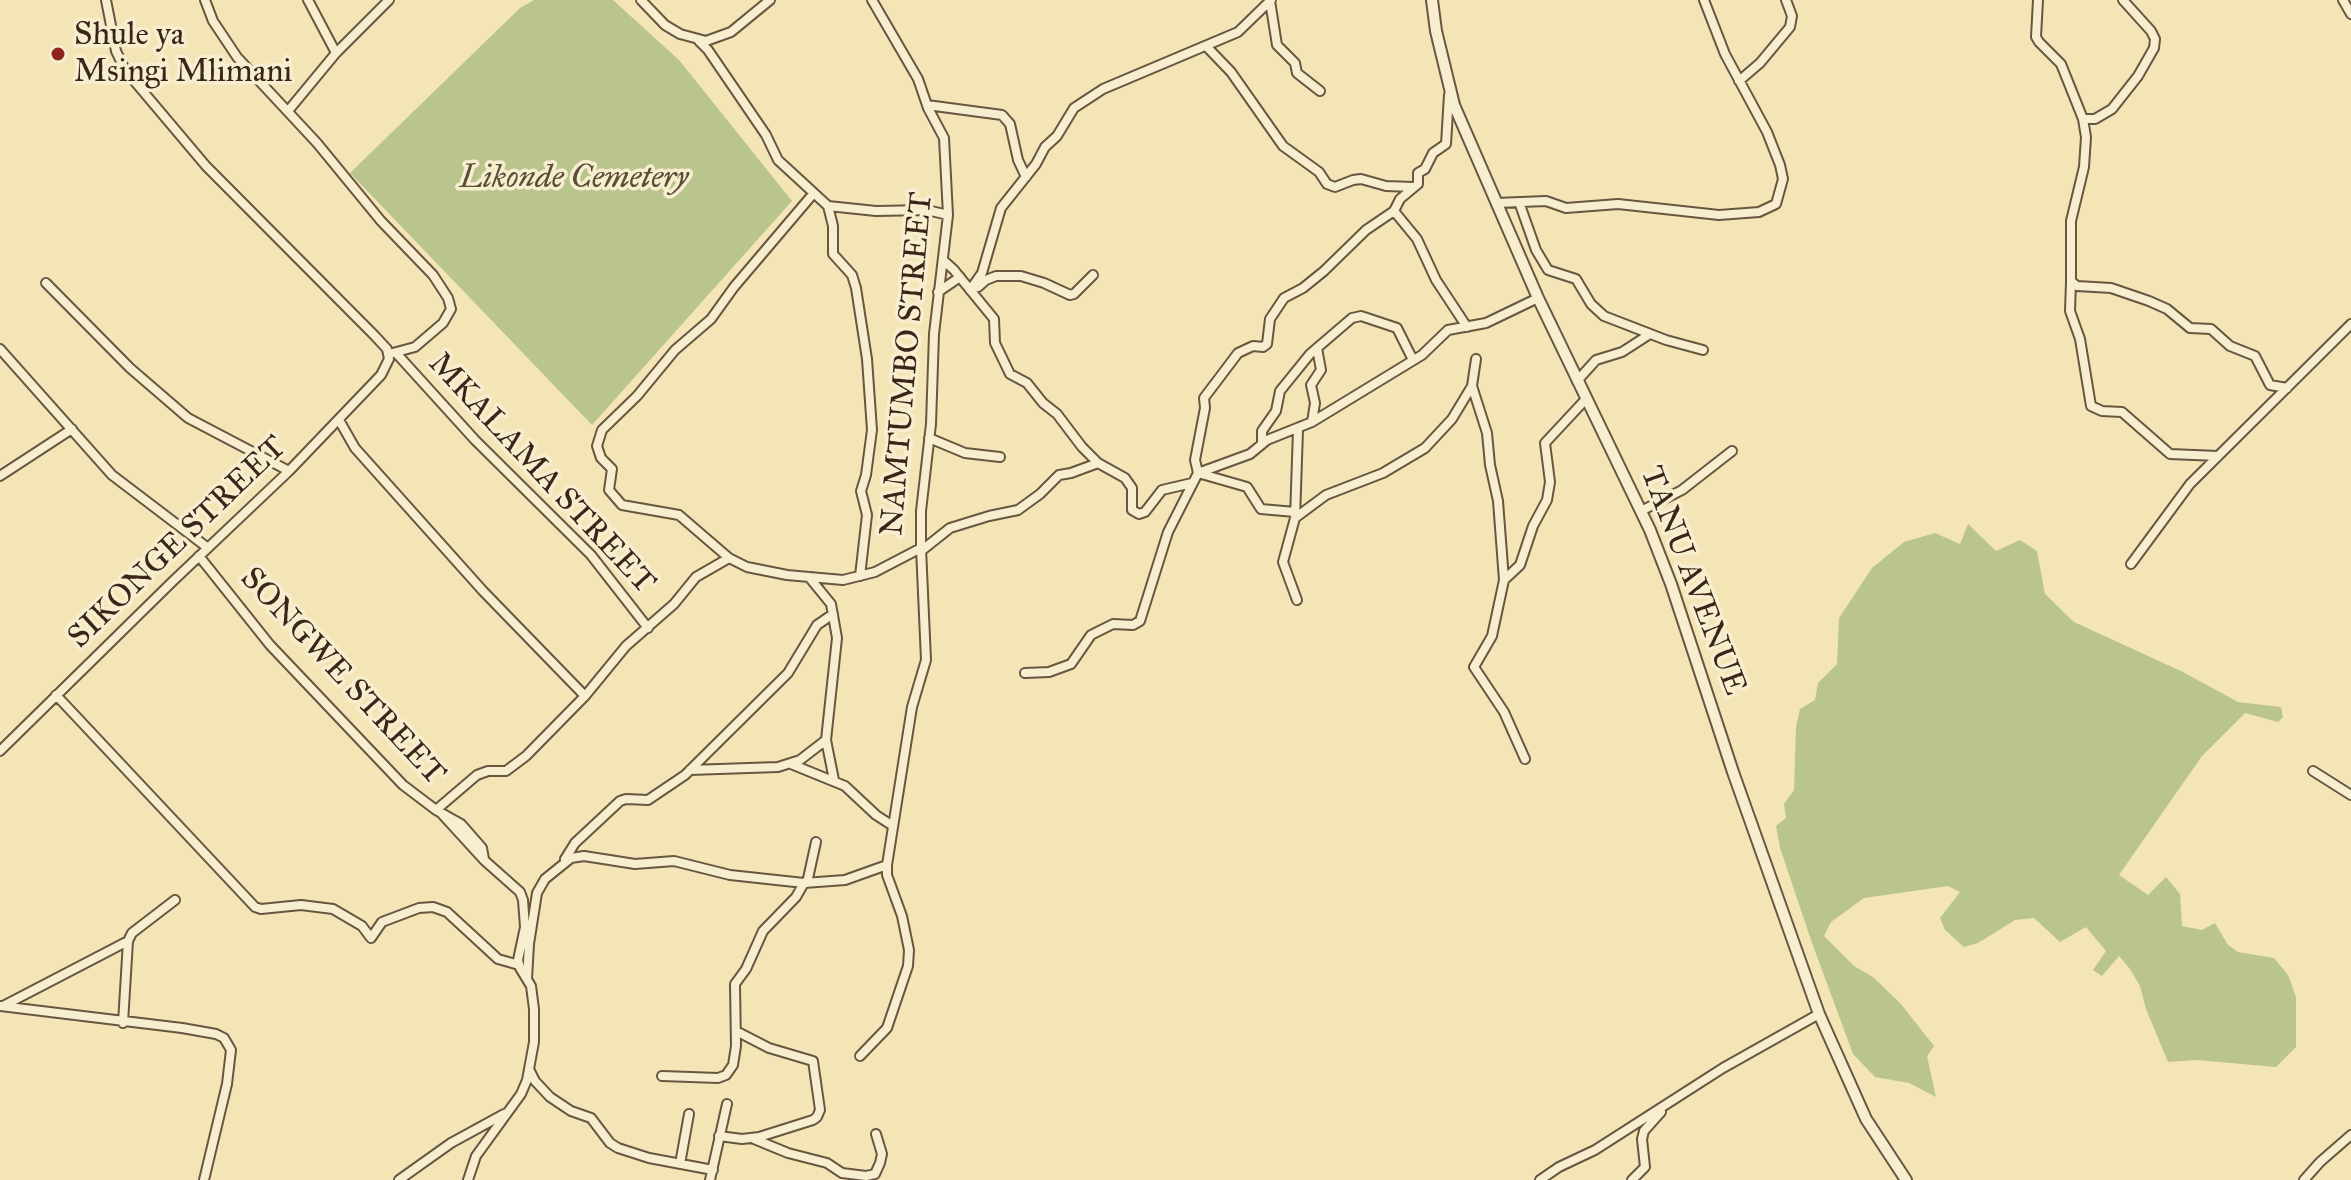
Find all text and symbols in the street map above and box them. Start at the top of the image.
place label: Shule ya Msingi Mlimani [74,17,292,92]
marker: Shule ya Msingi Mlimani [49,45,67,63]
park label: Likonde Cemetery [460,160,688,198]
street label: NAMTUMBO STREET [874,191,942,537]
street label: MKALAMA STREET [419,346,663,602]
street label: SIKONGE STREET [61,429,295,657]
street label: TANU AVENUE [1631,461,1753,701]
street label: SONGWE STREET [231,560,453,794]

